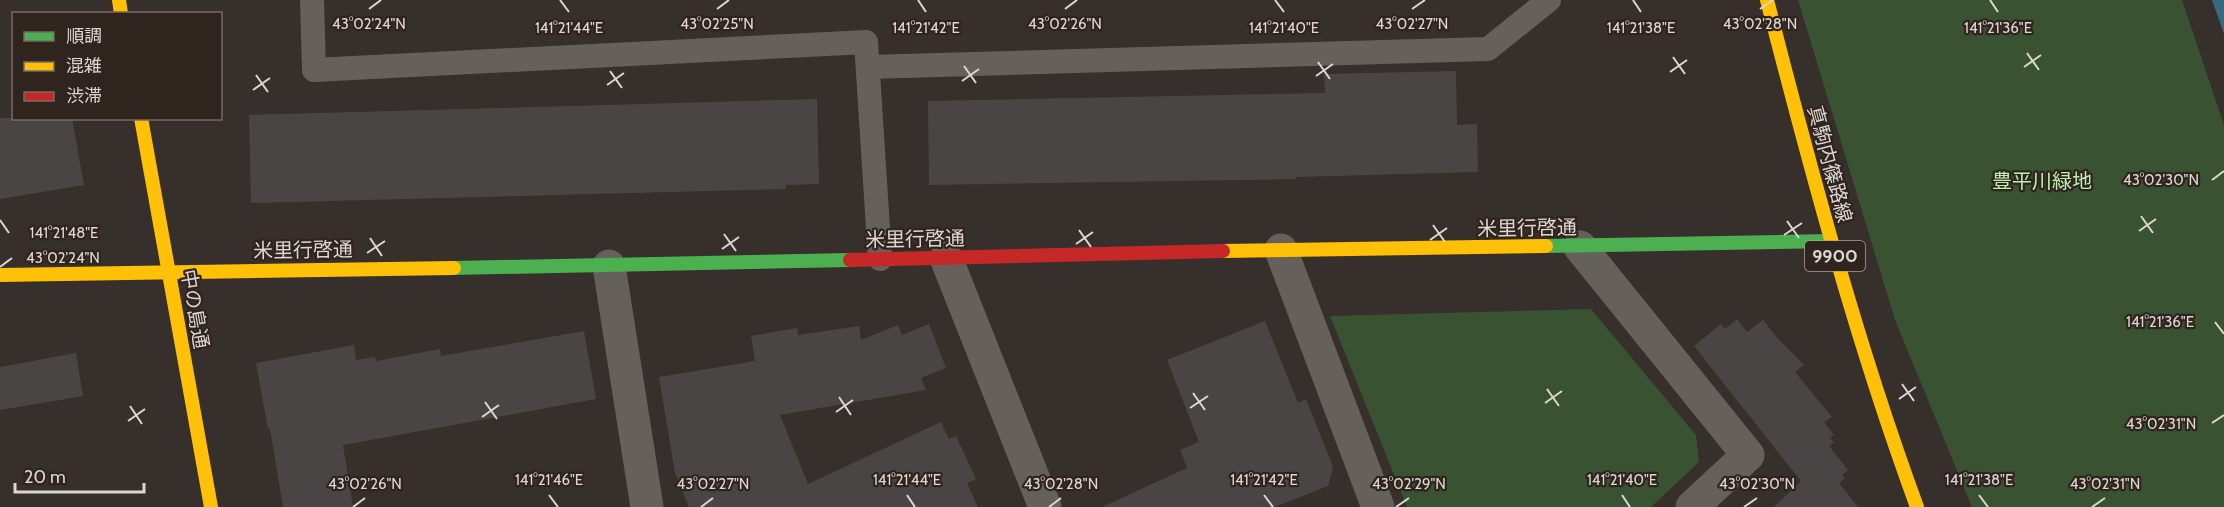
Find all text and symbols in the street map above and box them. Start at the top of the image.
legend [12,12,222,120]
text: 43°02'24"N [332,15,406,33]
text: 43°02'25"N [680,15,754,33]
text: 43°02'26"N [1028,15,1102,33]
text: 43°02'27"N [1376,15,1448,33]
text: 43°02'28"N [1723,15,1797,33]
text: 141°21'44"E [535,19,603,37]
text: 141°21'42"E [892,19,960,37]
text: 141°21'40"E [1249,19,1319,37]
text: 141°21'38"E [1607,19,1675,37]
text: 141°21'36"E [1964,19,2032,37]
text: 順調 [66,25,102,47]
text: 混雑 [66,55,102,77]
text: 渋滞 [66,85,102,107]
street label: 真駒内篠路線 [1803,103,1857,225]
park label: 豊平川緑地 [1992,169,2092,193]
text: 43°02'30"N [2123,171,2199,189]
street label: 米里行啓通 [1477,215,1577,241]
text: 141°21'48"E [30,224,98,242]
street label: 米里行啓通 [865,226,965,252]
street label: 米里行啓通 [253,237,353,263]
road number: 9900 [1805,241,1865,271]
text: 43°02'24"N [26,249,100,267]
street label: 中の島通 [176,268,214,350]
text: 141°21'36"E [2126,313,2194,331]
text: 43°02'31"N [2126,415,2196,433]
scale bar [15,456,144,494]
text: 20 m [24,466,66,488]
text: 141°21'46"E [515,471,583,489]
text: 141°21'44"E [873,471,941,489]
text: 141°21'42"E [1230,471,1298,489]
text: 141°21'40"E [1587,471,1657,489]
text: 141°21'38"E [1945,471,2013,489]
text: 43°02'26"N [328,475,402,493]
text: 43°02'27"N [677,475,749,493]
text: 43°02'28"N [1024,475,1098,493]
text: 43°02'29"N [1372,475,1446,493]
text: 43°02'30"N [1719,475,1795,493]
text: 43°02'31"N [2070,475,2140,493]

